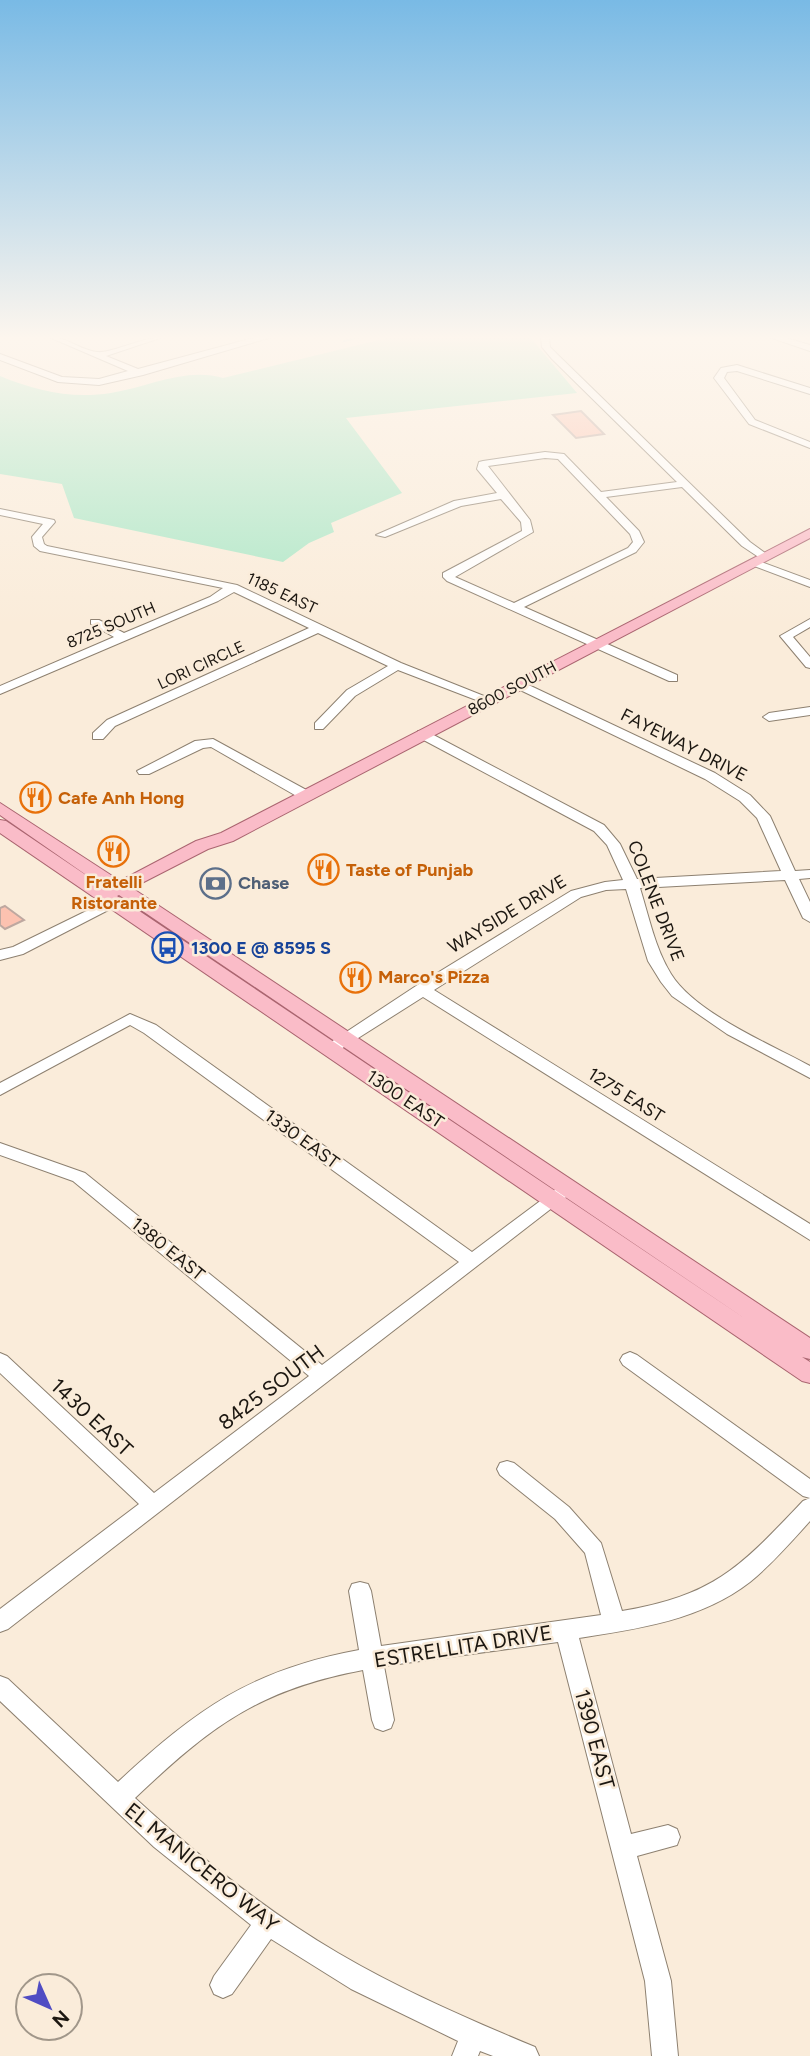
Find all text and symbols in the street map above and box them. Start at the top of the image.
street label: 1185 EAST [244,569,320,618]
street label: 8725 SOUTH [64,598,158,652]
street label: LORI CIRCLE [154,637,248,693]
street label: 8600 SOUTH [464,657,560,719]
street label: FAYEWAY DRIVE [617,704,751,786]
restaurant icon: Cafe Anh Hong [18,781,52,815]
place label: Cafe Anh Hong [58,787,184,809]
restaurant icon: Fratelli Ristorante [97,834,131,868]
street label: COLENE DRIVE [623,837,689,965]
restaurant icon: Taste of Punjab [306,853,340,887]
place label: Taste of Punjab [346,859,474,881]
bank icon: Chase [198,866,232,900]
street label: WAYSIDE DRIVE [444,870,570,958]
place label: Fratelli Ristorante [71,871,157,914]
place label: Chase [238,872,289,894]
bus stop icon: 1300 E @ 8595 S [151,931,185,965]
place label: 1300 E @ 8595 S [191,937,331,959]
restaurant icon: Marco's Pizza [338,960,372,994]
place label: Marco's Pizza [378,966,490,988]
street label: 1275 EAST [584,1063,668,1127]
street label: 1300 EAST [362,1065,448,1133]
street label: 1330 EAST [260,1105,344,1173]
street label: 1380 EAST [127,1213,209,1285]
street label: 8425 SOUTH [213,1339,329,1435]
street label: 1430 EAST [46,1373,138,1462]
street label: ESTRELLITA DRIVE [372,1620,554,1672]
street label: 1390 EAST [570,1687,620,1792]
street label: EL MANICERO WAY [120,1797,284,1937]
north arrow [14,1972,84,2042]
text: N [47,2005,74,2032]

